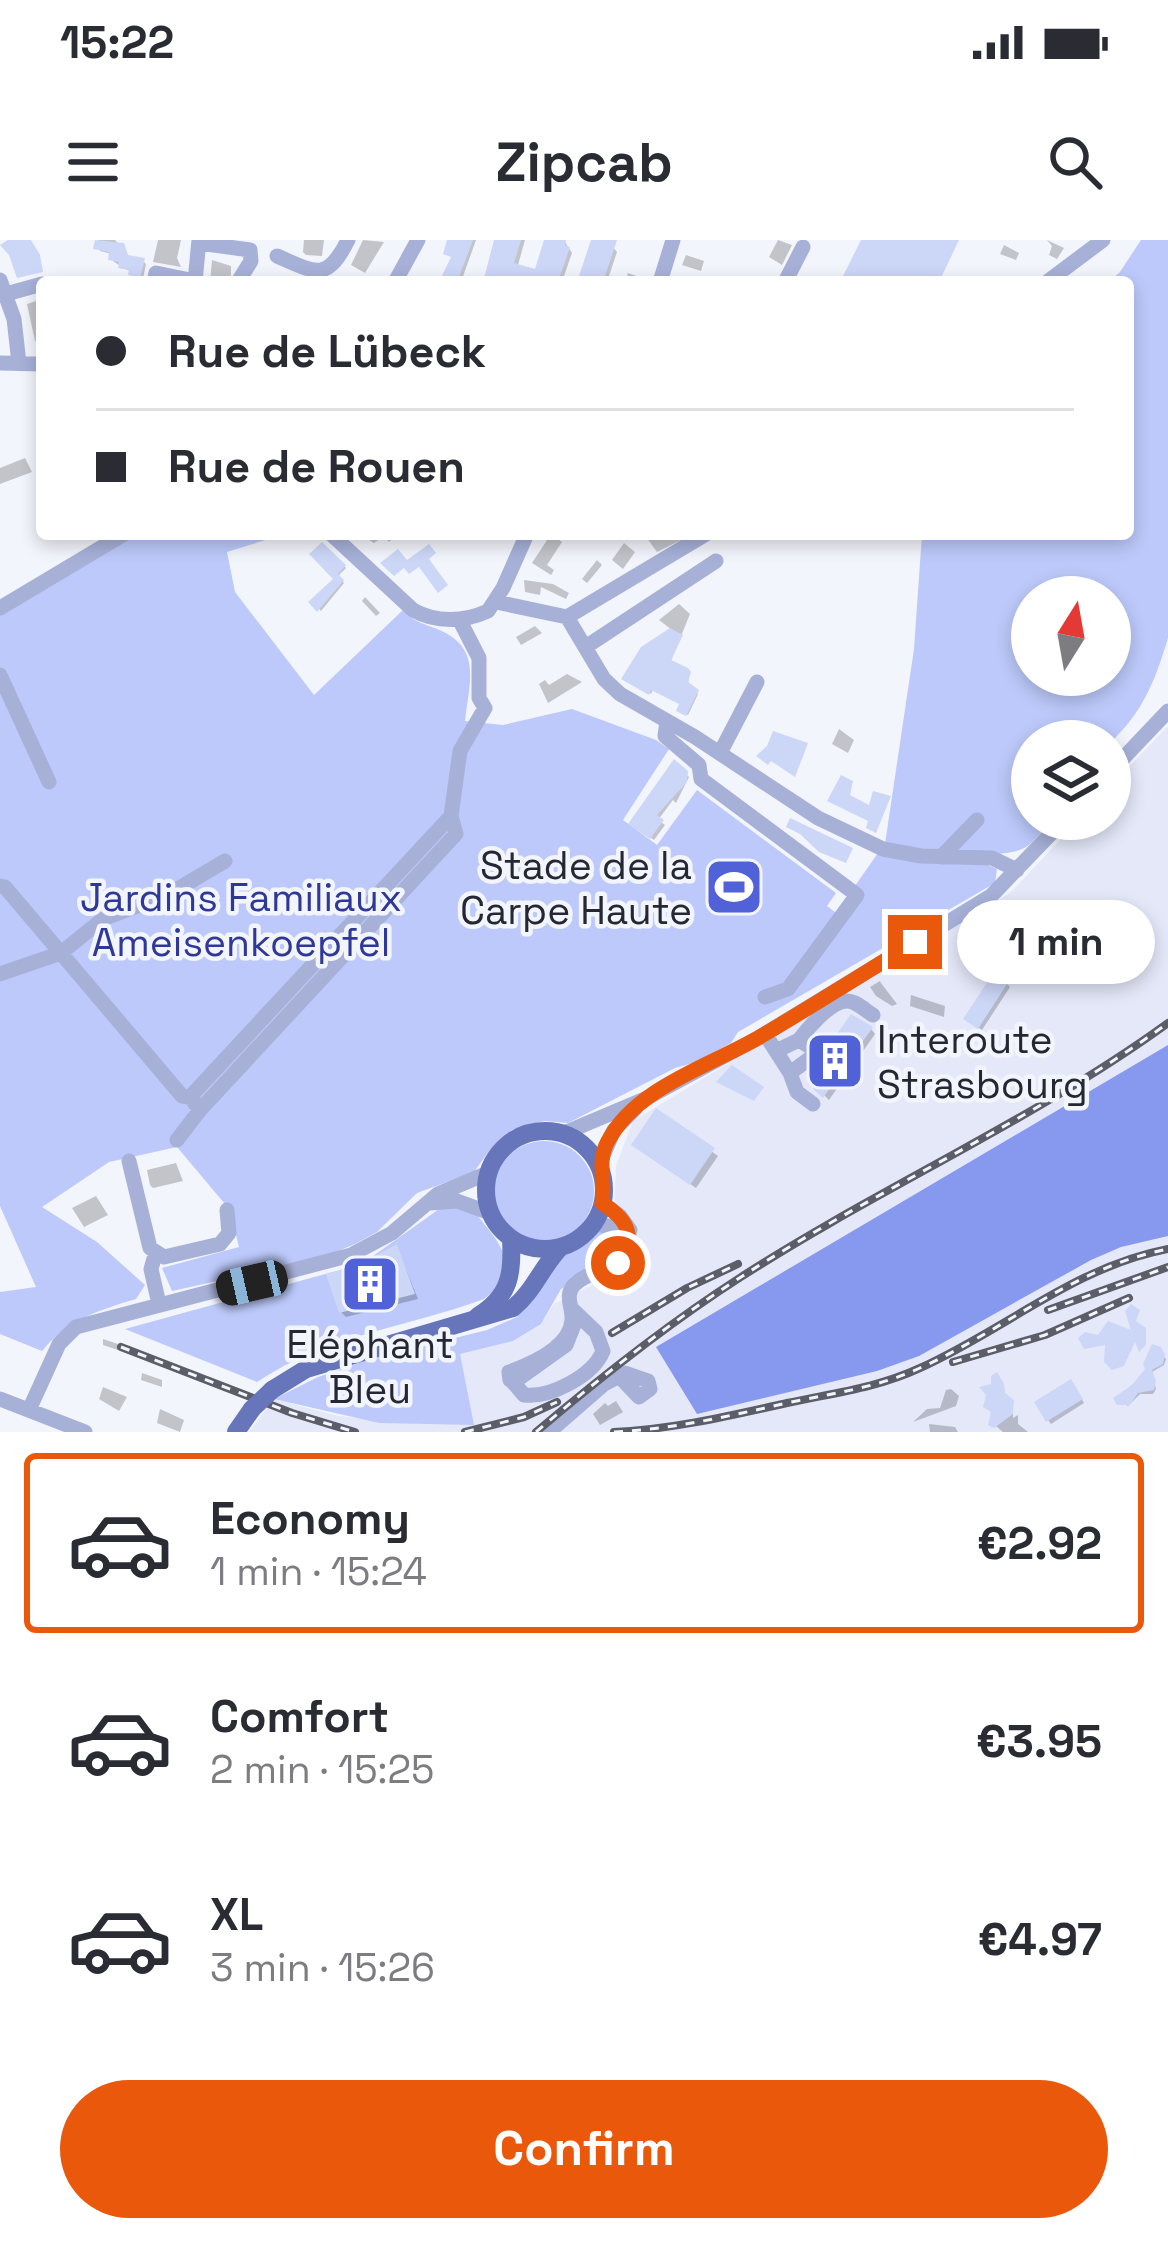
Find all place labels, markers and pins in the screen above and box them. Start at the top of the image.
place label: Stade de la Carpe Haute [460,841,692,935]
sports icon: Stade de la Carpe Haute [703,856,765,918]
place label: Interoute Strasbourg [877,1015,1088,1109]
building icon: Interoute Strasbourg [804,1030,866,1092]
building icon: Eléphant Bleu [339,1253,401,1315]
place label: Eléphant Bleu [286,1320,454,1414]

